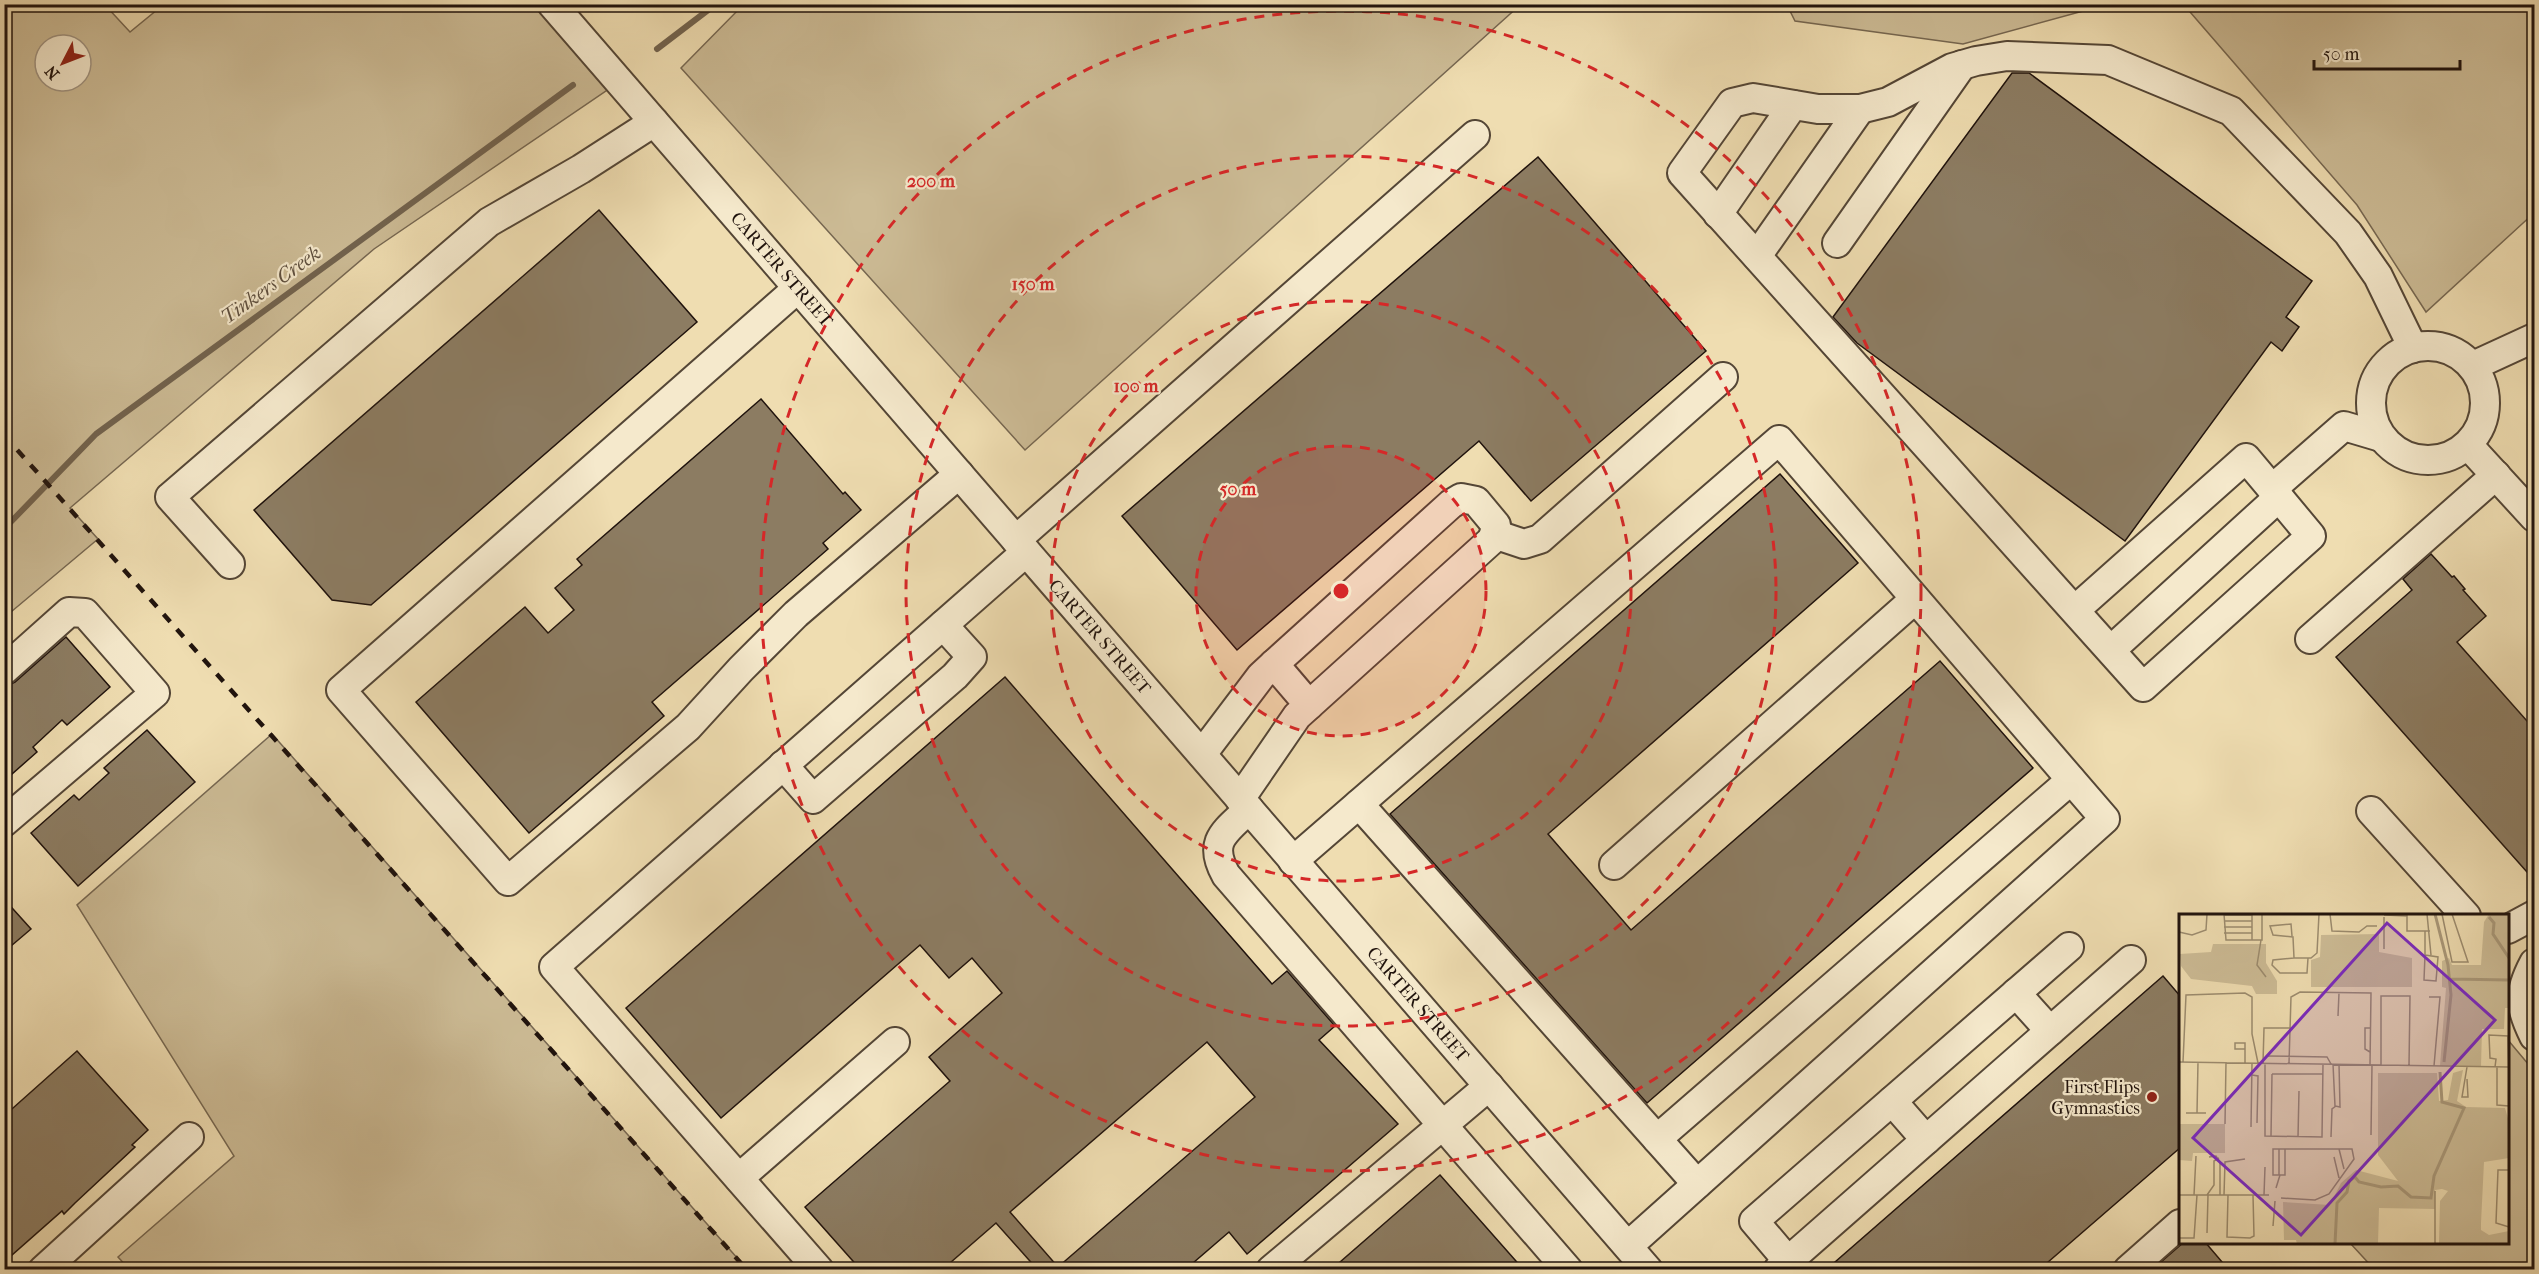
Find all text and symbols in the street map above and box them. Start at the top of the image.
north arrow [33,33,93,93]
scale bar [2314,33,2460,71]
text: 50 m [2323,44,2360,65]
text: N [41,61,63,84]
text: 200 m [907,171,956,192]
street label: CARTER STREET [726,208,838,332]
water label: Tinkers Creek [217,241,325,329]
text: 150 m [1012,274,1055,295]
text: 100 m [1113,376,1160,397]
text: 50 m [1220,479,1257,500]
street label: CARTER STREET [1044,575,1156,699]
centre of rings [1331,581,1351,601]
inset map [2179,914,2509,1244]
street label: CARTER STREET [1363,943,1474,1067]
place label: First Flips Gymnastics [2051,1077,2140,1119]
marker: First Flips Gymnastics [2145,1090,2159,1104]

